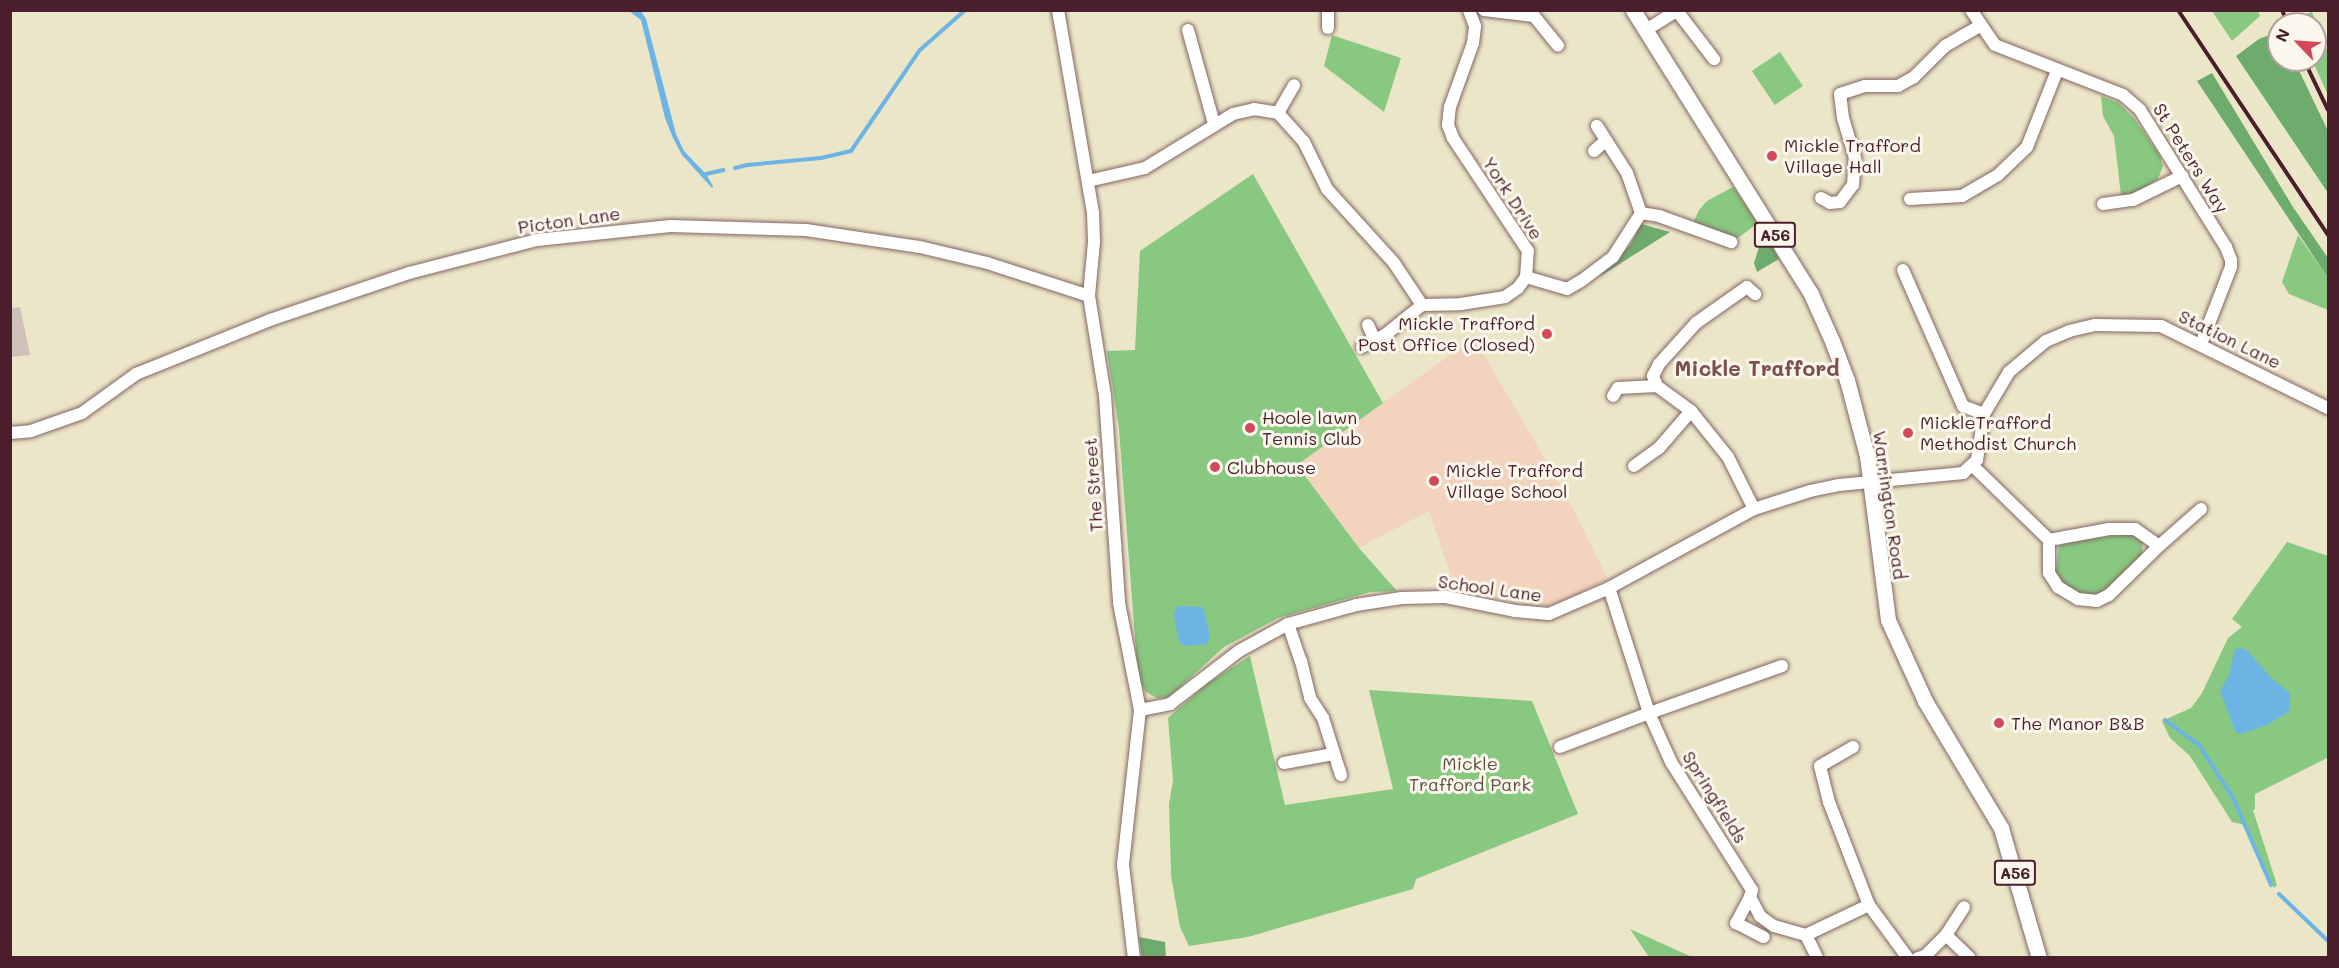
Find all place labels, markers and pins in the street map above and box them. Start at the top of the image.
place label: Mickle Trafford Village Hall [1784,135,1921,178]
marker: Mickle Trafford Village Hall [1765,149,1779,163]
place label: Mickle Trafford Post Office (Closed) [1358,313,1535,356]
marker: Mickle Trafford Post Office (Closed) [1540,327,1554,341]
place label: Hoole lawn Tennis Club [1262,407,1362,450]
place label: MickleTrafford Methodist Church [1920,412,2076,454]
marker: Hoole lawn Tennis Club [1243,421,1257,435]
marker: MickleTrafford Methodist Church [1901,426,1915,440]
place label: Clubhouse [1227,456,1316,478]
marker: Clubhouse [1208,460,1222,474]
place label: Mickle Trafford Village School [1446,460,1583,502]
marker: Mickle Trafford Village School [1427,474,1441,488]
place label: The Manor B&B [2011,712,2144,734]
marker: The Manor B&B [1992,716,2006,730]

